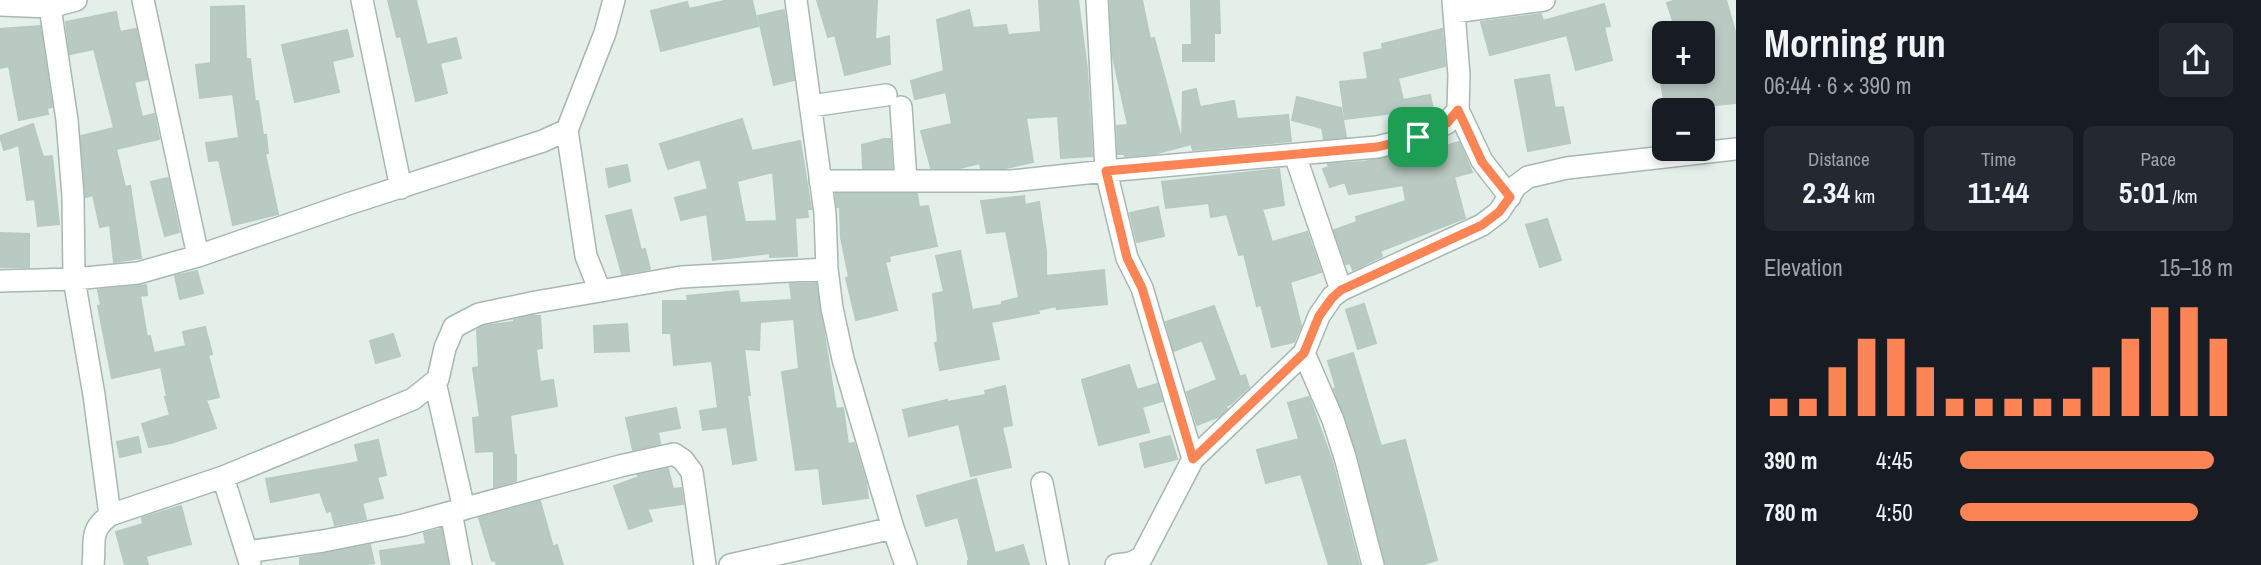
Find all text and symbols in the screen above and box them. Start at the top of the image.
text: Morning run [1764,18,1946,69]
map controls [1652,21,1715,161]
button: + [1652,21,1715,84]
button: share [2159,23,2233,97]
text: 06:44 · 6 × 390 m [1764,70,1911,101]
button: − [1652,98,1715,161]
pin [1388,107,1448,167]
icon: arrive [1399,118,1437,156]
text: Distance [1808,146,1870,172]
text: Time [1981,146,2016,172]
text: Pace [2140,146,2176,172]
text: 2.34 [1802,172,1850,212]
text: 11:44 [1968,172,2029,212]
text: 5:01 [2119,172,2168,212]
text: km [1850,183,1875,209]
text: /km [2168,183,2198,209]
text: Elevation [1764,252,1843,283]
text: 15–18 m [2160,252,2233,283]
text: 390 m [1764,445,1817,476]
text: 4:45 [1876,445,1913,476]
text: 780 m [1764,497,1817,528]
text: 4:50 [1876,497,1913,528]

